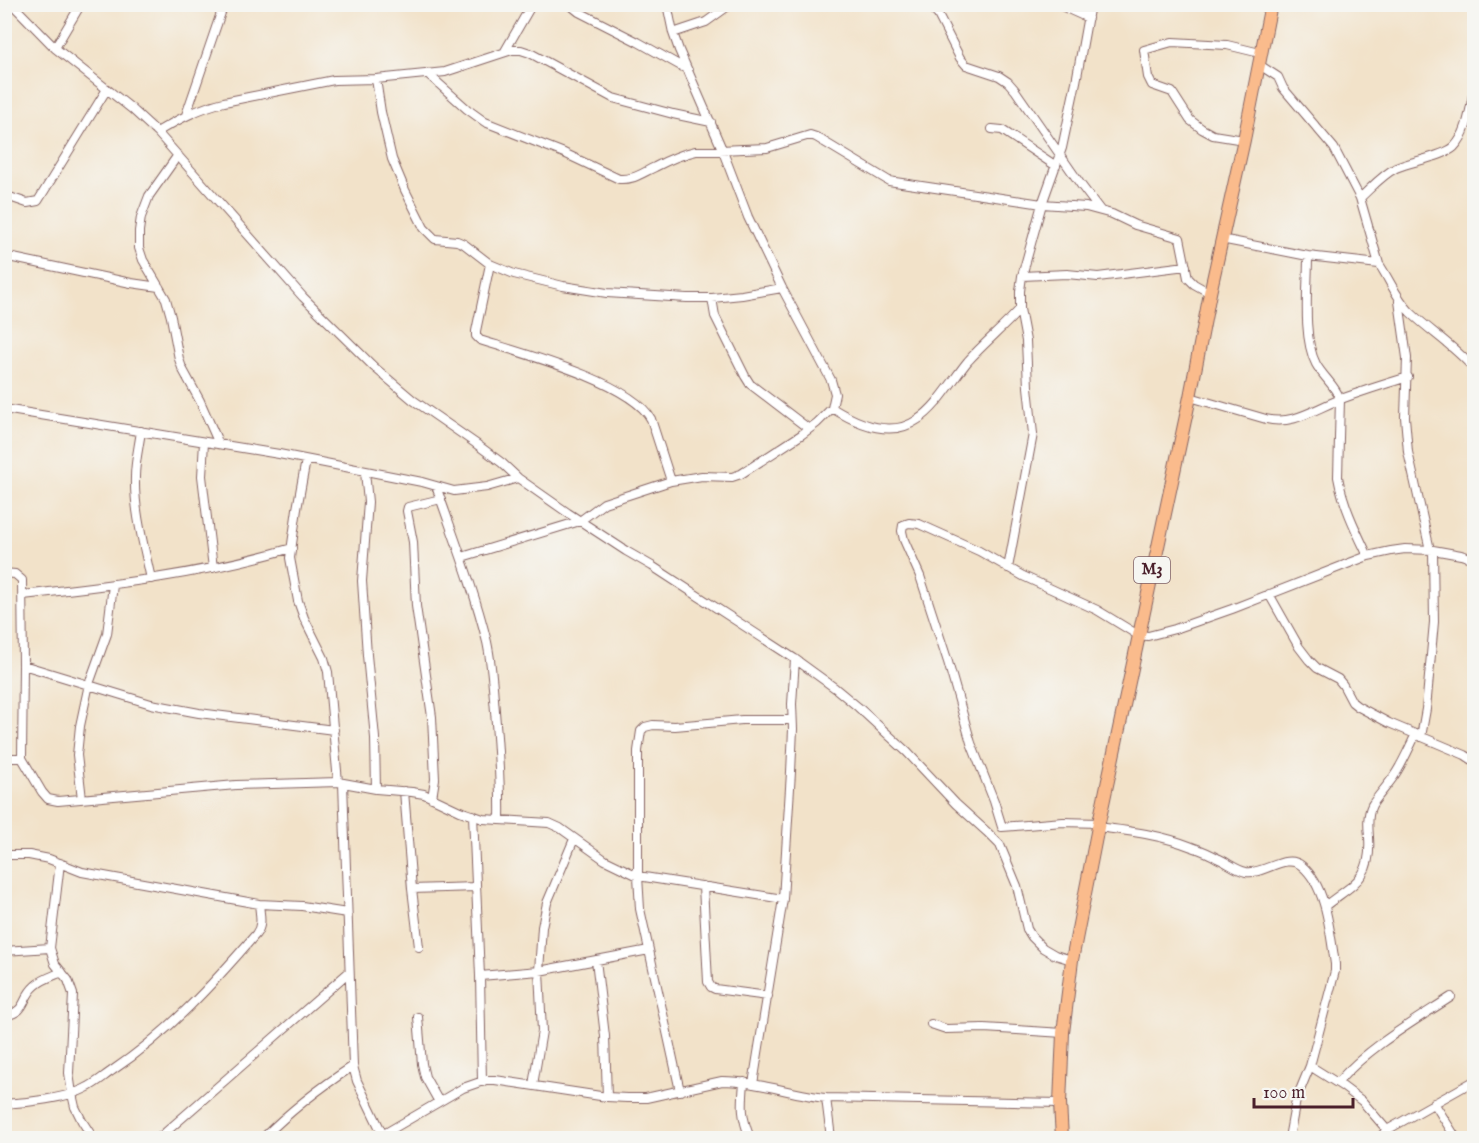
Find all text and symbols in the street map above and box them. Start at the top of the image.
road number: M3 [1134,557,1170,583]
scale bar [1254,1071,1353,1109]
text: 100 m [1263,1082,1305,1105]

